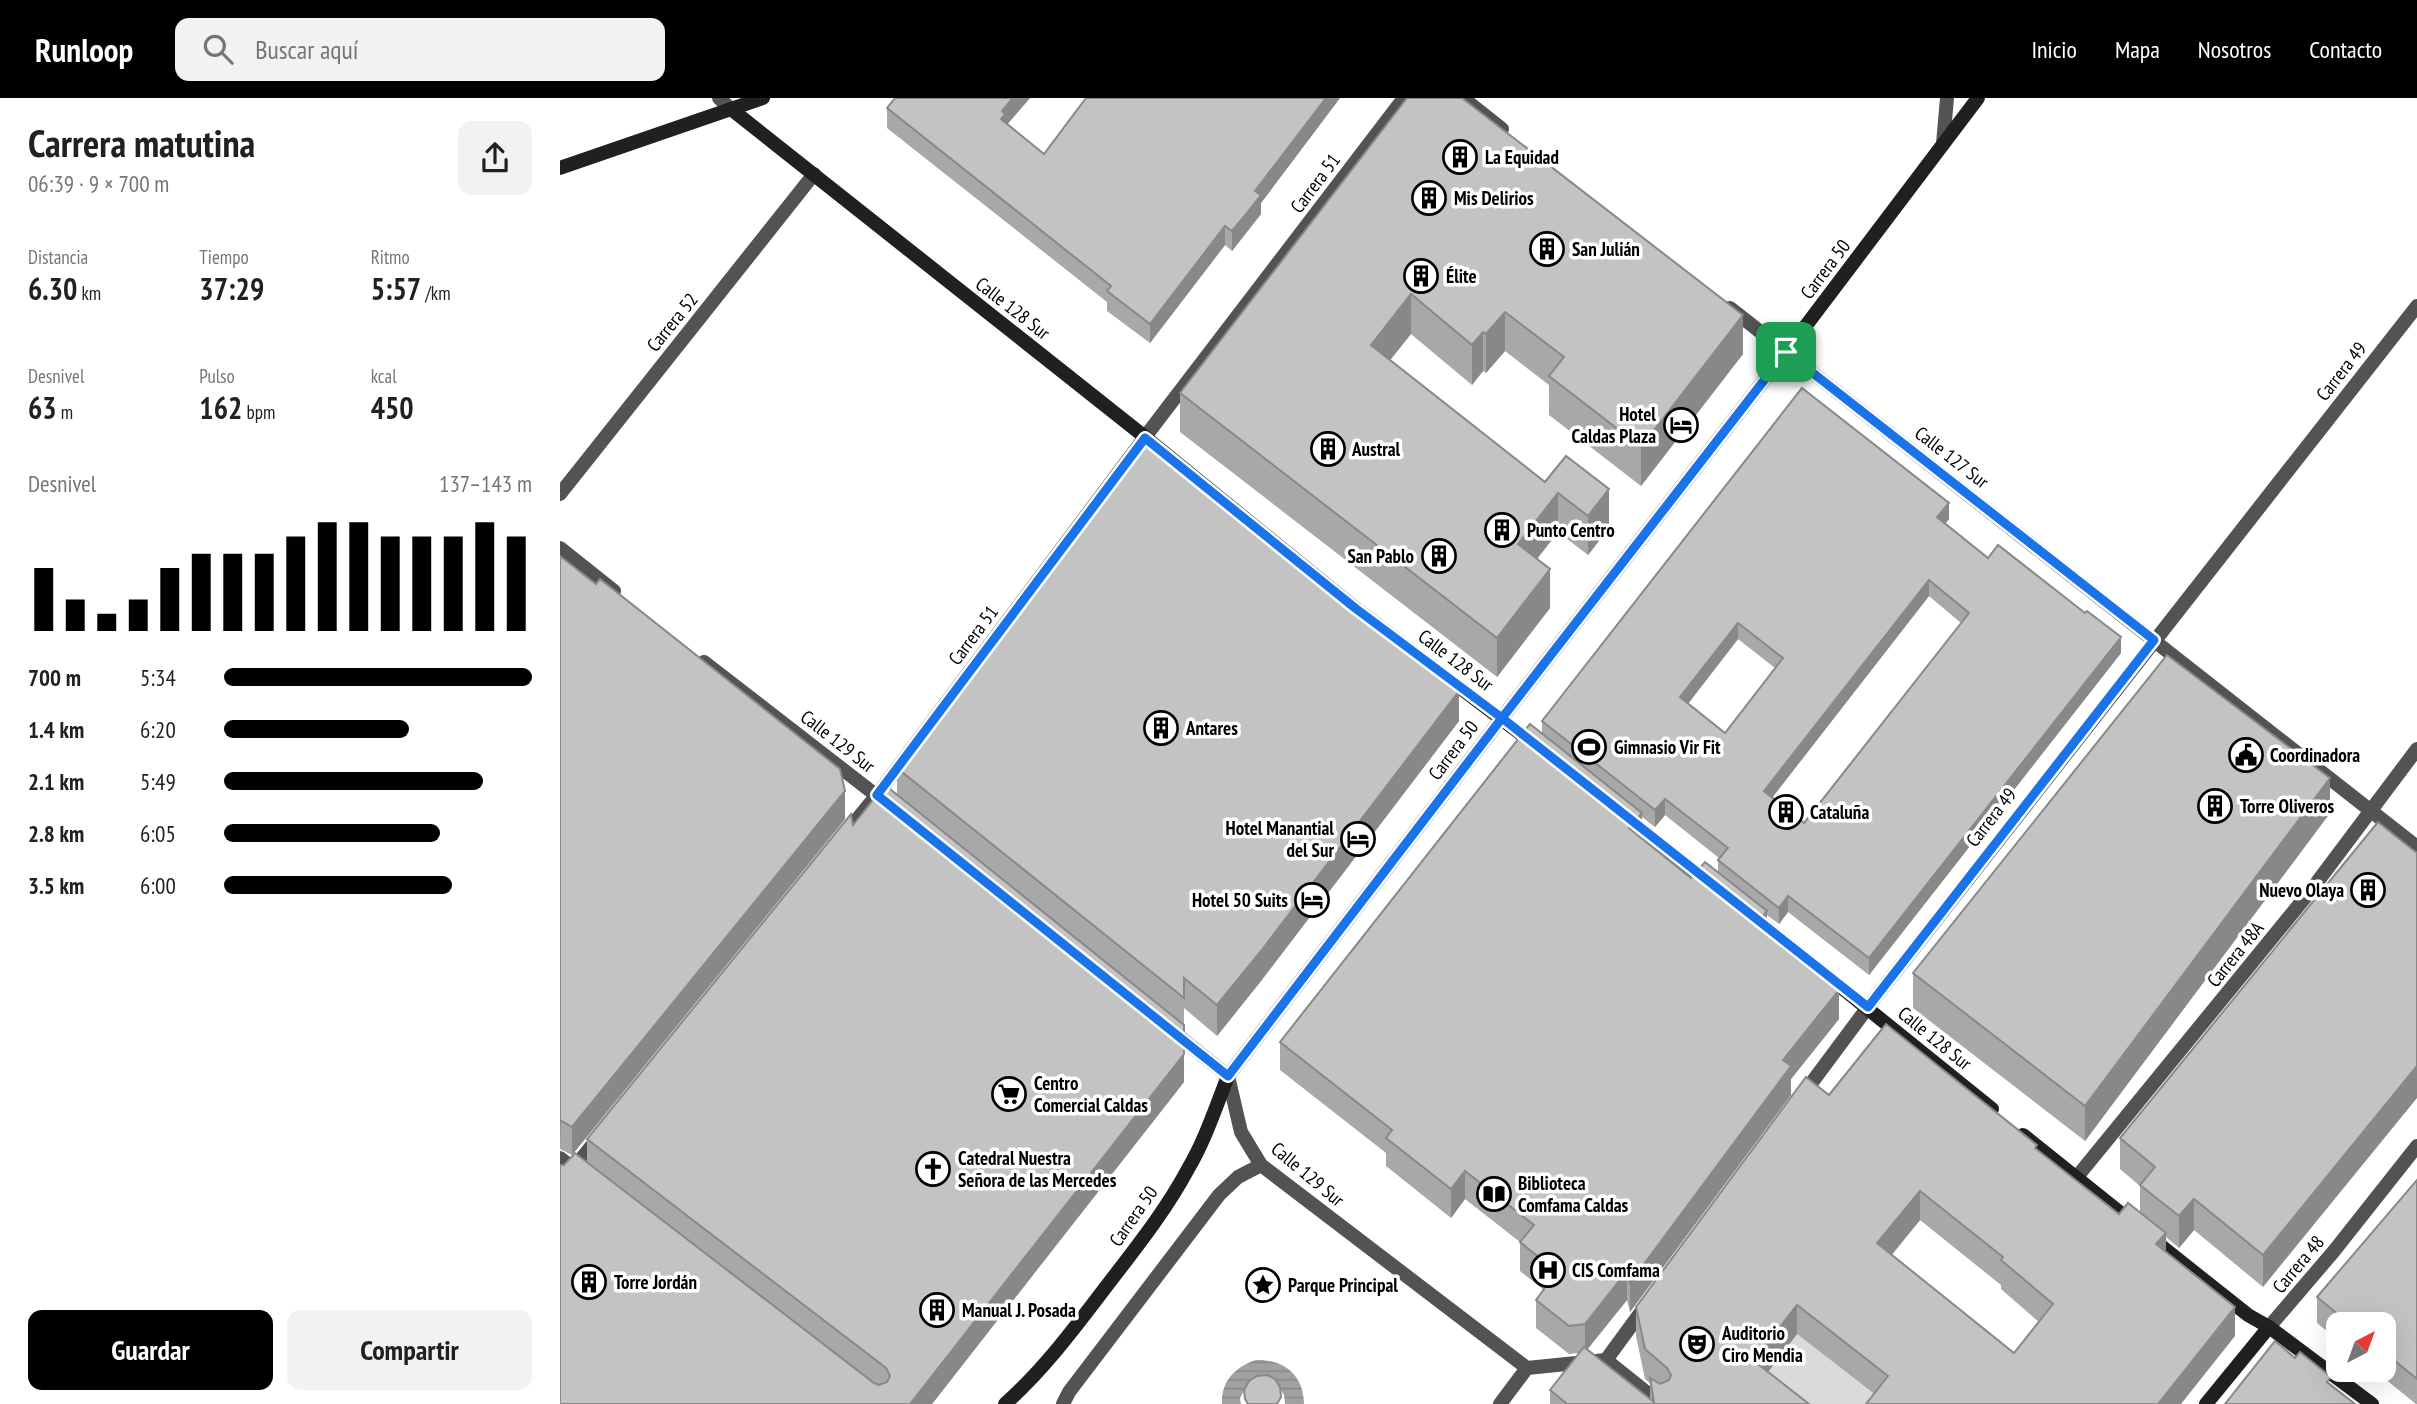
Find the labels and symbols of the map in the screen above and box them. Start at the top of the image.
building icon: La Equidad [1441,138,1479,176]
place label: La Equidad [1485,145,1559,169]
street label: Carrera 51 [1285,149,1345,217]
building icon: Mis Delirios [1410,179,1448,217]
place label: Mis Delirios [1454,186,1534,210]
building icon: San Julián [1528,230,1566,268]
street label: Carrera 50 [1795,235,1855,303]
place label: San Julián [1572,237,1640,261]
building icon: Élite [1402,257,1440,295]
place label: Élite [1446,264,1477,288]
street label: Calle 128 Sur [971,271,1056,345]
street label: Carrera 52 [641,288,703,356]
pin [1756,322,1816,382]
street label: Carrera 49 [2311,337,2371,405]
place label: Hotel Caldas Plaza [1572,402,1656,448]
hotel icon: Hotel Caldas Plaza [1662,406,1700,444]
street label: Calle 127 Sur [1910,421,1994,494]
building icon: Austral [1309,430,1347,468]
place label: Austral [1351,437,1401,461]
building icon: Punto Centro [1483,511,1521,549]
place label: Punto Centro [1527,518,1615,542]
building icon: San Pablo [1420,537,1458,575]
place label: San Pablo [1347,544,1414,568]
street label: Carrera 51 [943,601,1003,669]
street label: Calle 128 Sur [1414,624,1499,697]
street label: Calle 129 Sur [796,704,881,778]
building icon: Antares [1142,709,1180,747]
place label: Antares [1185,716,1238,740]
street label: Carrera 50 [1423,716,1483,784]
sports icon: Gimnasio Vir Fit [1570,728,1608,766]
place label: Gimnasio Vir Fit [1614,735,1721,759]
public building icon: Coordinadora [2227,736,2265,774]
place label: Coordinadora [2270,743,2360,767]
street label: Carrera 49 [1961,783,2021,851]
building icon: Torre Oliveros [2196,787,2234,825]
building icon: Cataluña [1767,793,1805,831]
place label: Torre Oliveros [2240,794,2334,818]
place label: Cataluña [1810,800,1869,824]
place label: Hotel Manantial del Sur [1226,816,1334,862]
hotel icon: Hotel Manantial del Sur [1339,820,1377,858]
building icon: Nuevo Olaya [2349,871,2387,909]
place label: Nuevo Olaya [2259,878,2344,902]
hotel icon: Hotel 50 Suits [1293,881,1331,919]
place label: Hotel 50 Suits [1192,888,1288,912]
street label: Carrera 48A [2201,916,2269,992]
street label: Calle 128 Sur [1893,1001,1977,1076]
place label: Centro Comercial Caldas [1034,1071,1148,1117]
supermarket icon: Centro Comercial Caldas [990,1075,1028,1113]
street label: Calle 129 Sur [1267,1137,1350,1212]
place label: Catedral Nuestra Señora de las Mercedes [958,1146,1117,1192]
church icon: Catedral Nuestra Señora de las Mercedes [914,1150,952,1188]
place label: Biblioteca Comfama Caldas [1518,1171,1629,1217]
library icon: Biblioteca Comfama Caldas [1475,1175,1513,1213]
street label: Carrera 50 [1104,1181,1162,1251]
street label: Carrera 48 [2267,1230,2329,1298]
hospital icon: CIS Comfama [1529,1251,1567,1289]
place label: CIS Comfama [1572,1258,1660,1282]
building icon: Torre Jordán [570,1263,608,1301]
place icon: Parque Principal [1244,1266,1282,1304]
place label: Torre Jordán [614,1270,697,1294]
place label: Parque Principal [1288,1273,1398,1297]
building icon: Manual J. Posada [918,1291,956,1329]
place label: Manual J. Posada [962,1298,1076,1322]
north arrow [2326,1312,2396,1382]
place label: Auditorio Ciro Mendia [1721,1321,1803,1367]
theatre icon: Auditorio Ciro Mendia [1678,1325,1716,1363]

